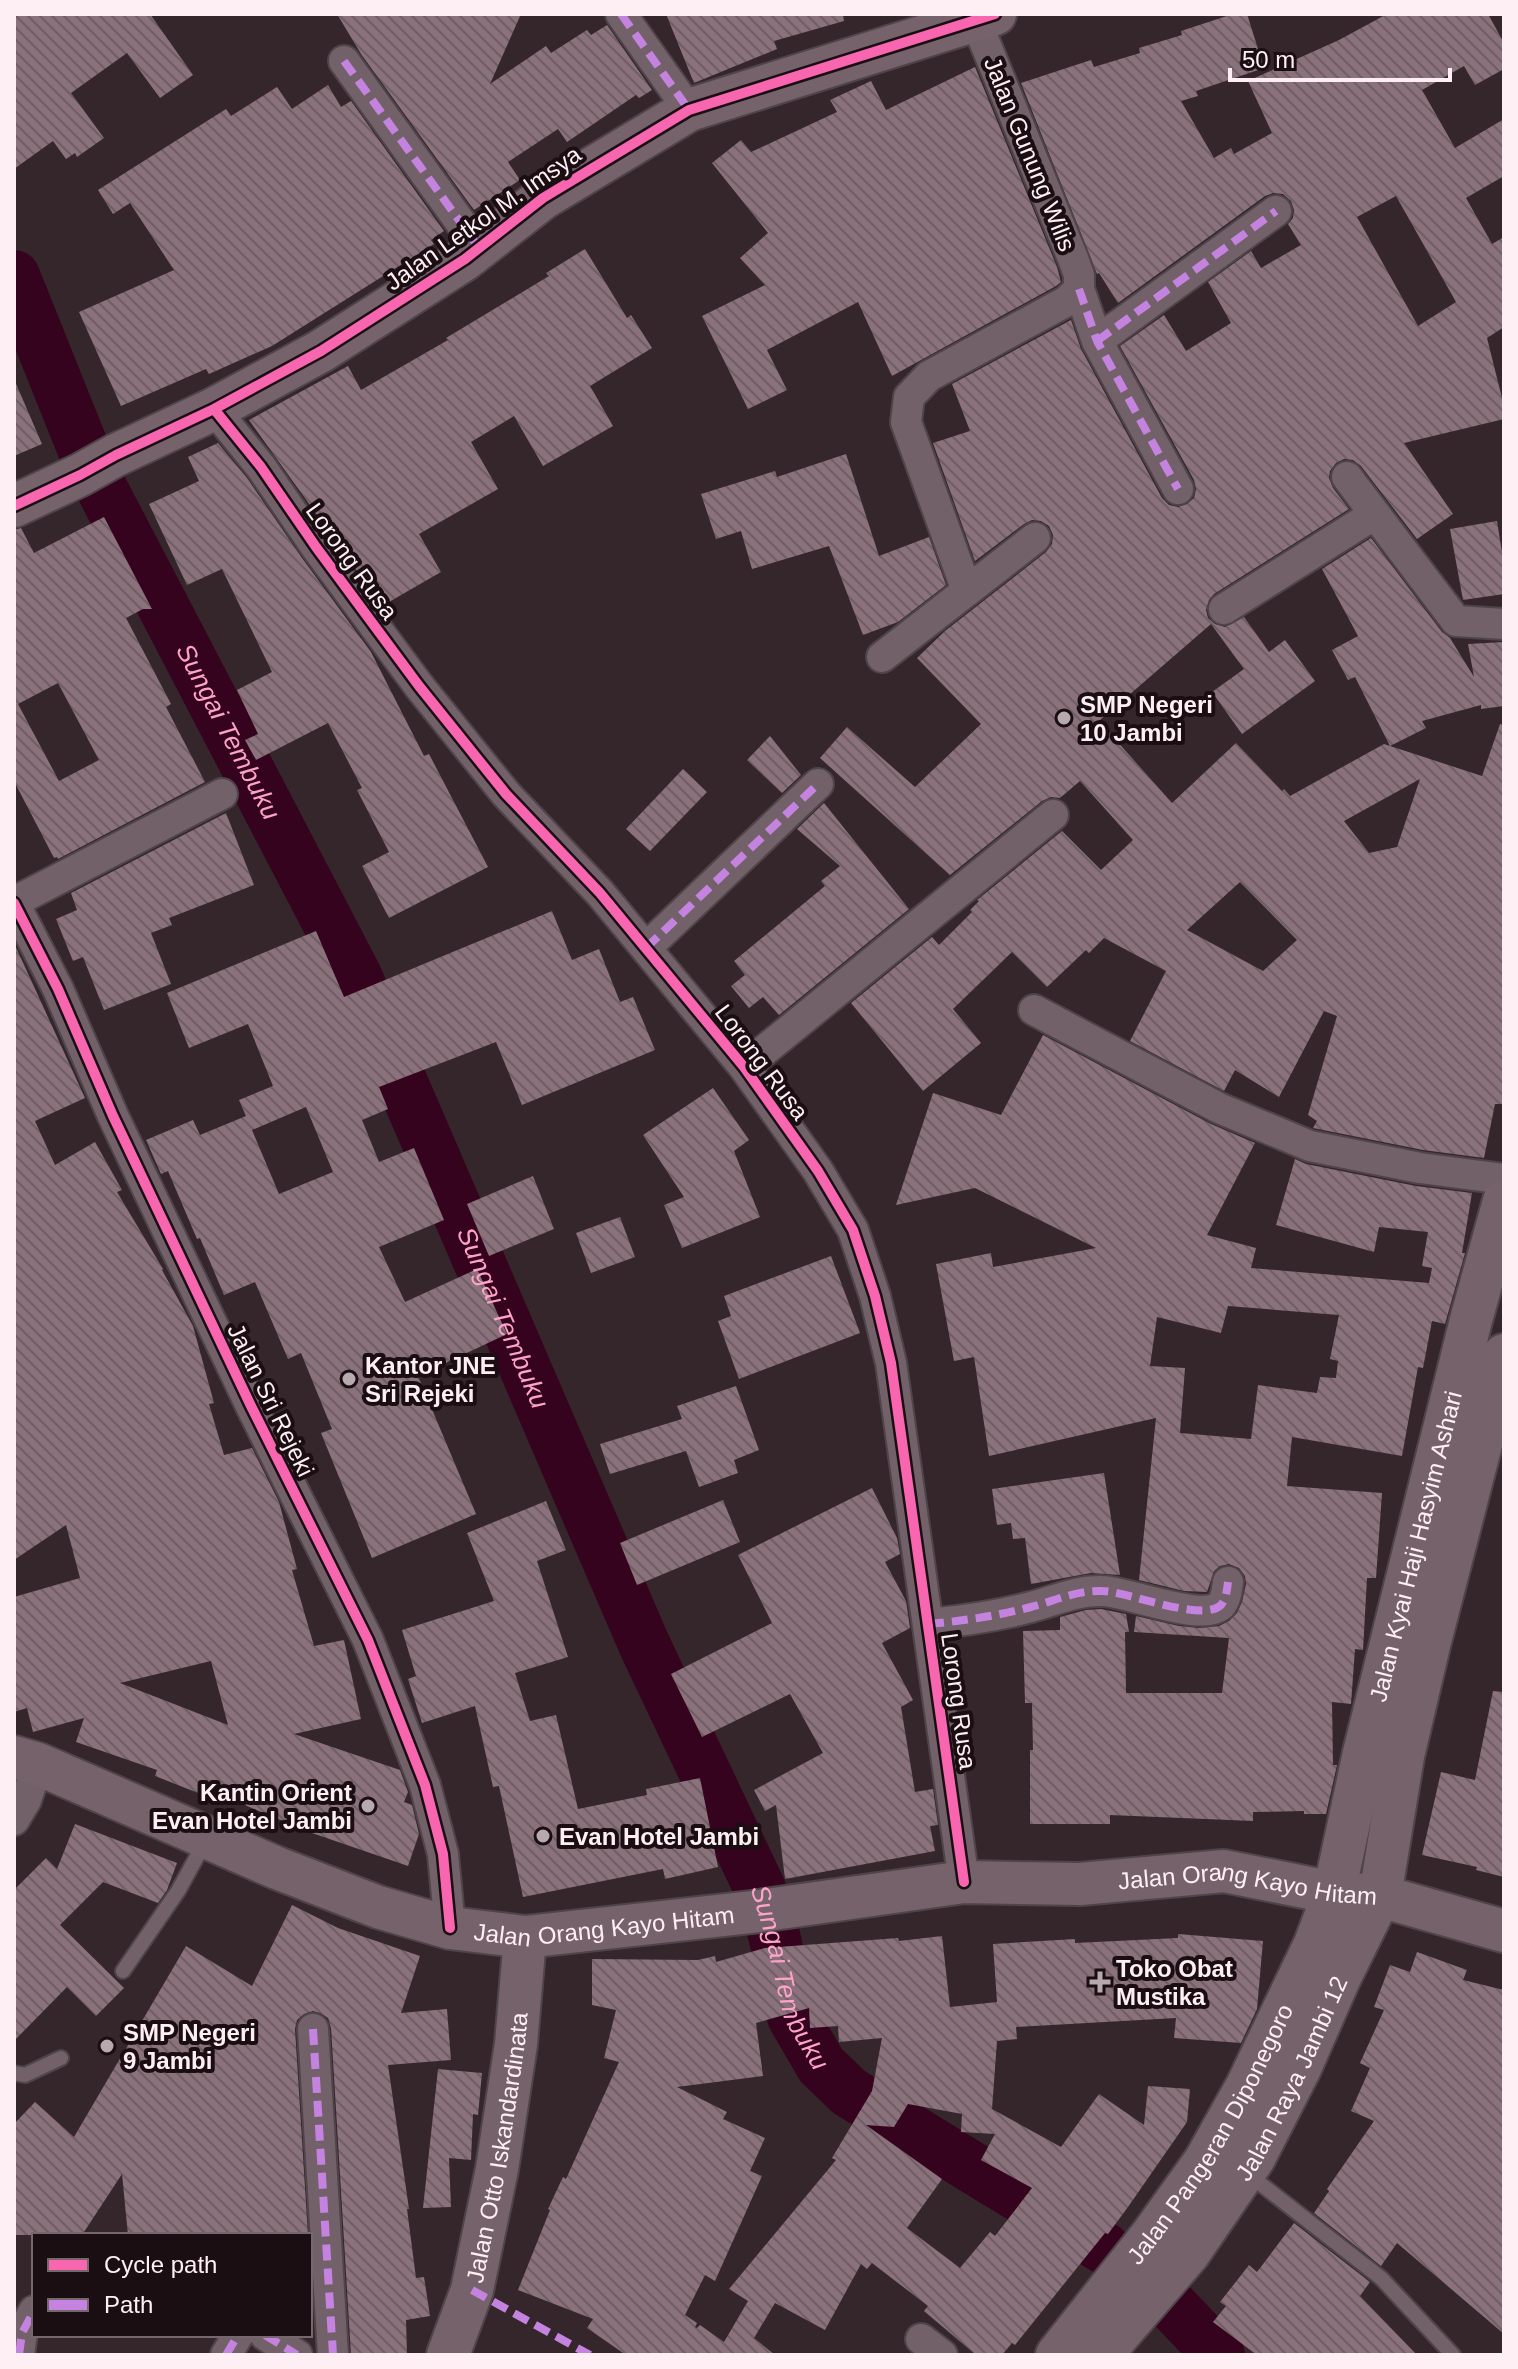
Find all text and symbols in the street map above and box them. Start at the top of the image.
scale bar [1230,32,1450,82]
text: 50 m [1242,46,1295,73]
street label: Jalan Gunung Wilis [979,53,1081,255]
street label: Jalan Letkol M. Imsya [380,140,586,296]
street label: Lorong Rusa [301,497,404,625]
water label: Sungai Tembuku [170,638,287,825]
place label: SMP Negeri 10 Jambi [1080,691,1213,746]
marker: SMP Negeri 10 Jambi [1055,709,1073,727]
street label: Lorong Rusa [710,999,815,1126]
water label: Sungai Tembuku [451,1223,556,1413]
street label: Jalan Sri Rejeki [222,1319,320,1481]
place label: Kantor JNE Sri Rejeki [365,1352,496,1407]
marker: Kantor JNE Sri Rejeki [340,1370,358,1388]
street label: Jalan Kyai Haji Hasyim Ashari [1364,1388,1466,1704]
street label: Lorong Rusa [936,1631,982,1772]
place label: Kantin Orient Evan Hotel Jambi [152,1779,352,1834]
marker: Kantin Orient Evan Hotel Jambi [359,1797,377,1815]
place label: Evan Hotel Jambi [559,1823,759,1850]
marker: Evan Hotel Jambi [534,1827,552,1845]
street label: Jalan Orang Kayo Hitam [1117,1857,1378,1909]
water label: Sungai Tembuku [745,1881,835,2075]
street label: Jalan Orang Kayo Hitam [472,1901,736,1951]
place label: Toko Obat Mustika [1116,1955,1233,2010]
street label: Jalan Raya Jambi 12 [1229,1972,1352,2185]
marker: Toko Obat Mustika [1091,1973,1109,1991]
street label: Jalan Pangeran Diponegoro [1121,1999,1298,2269]
street label: Jalan Otto Iskandardinata [460,2011,532,2285]
place label: SMP Negeri 9 Jambi [123,2019,256,2074]
marker: SMP Negeri 9 Jambi [98,2037,116,2055]
legend [32,2233,312,2337]
text: Cycle path [104,2251,217,2278]
text: Path [104,2291,153,2318]

